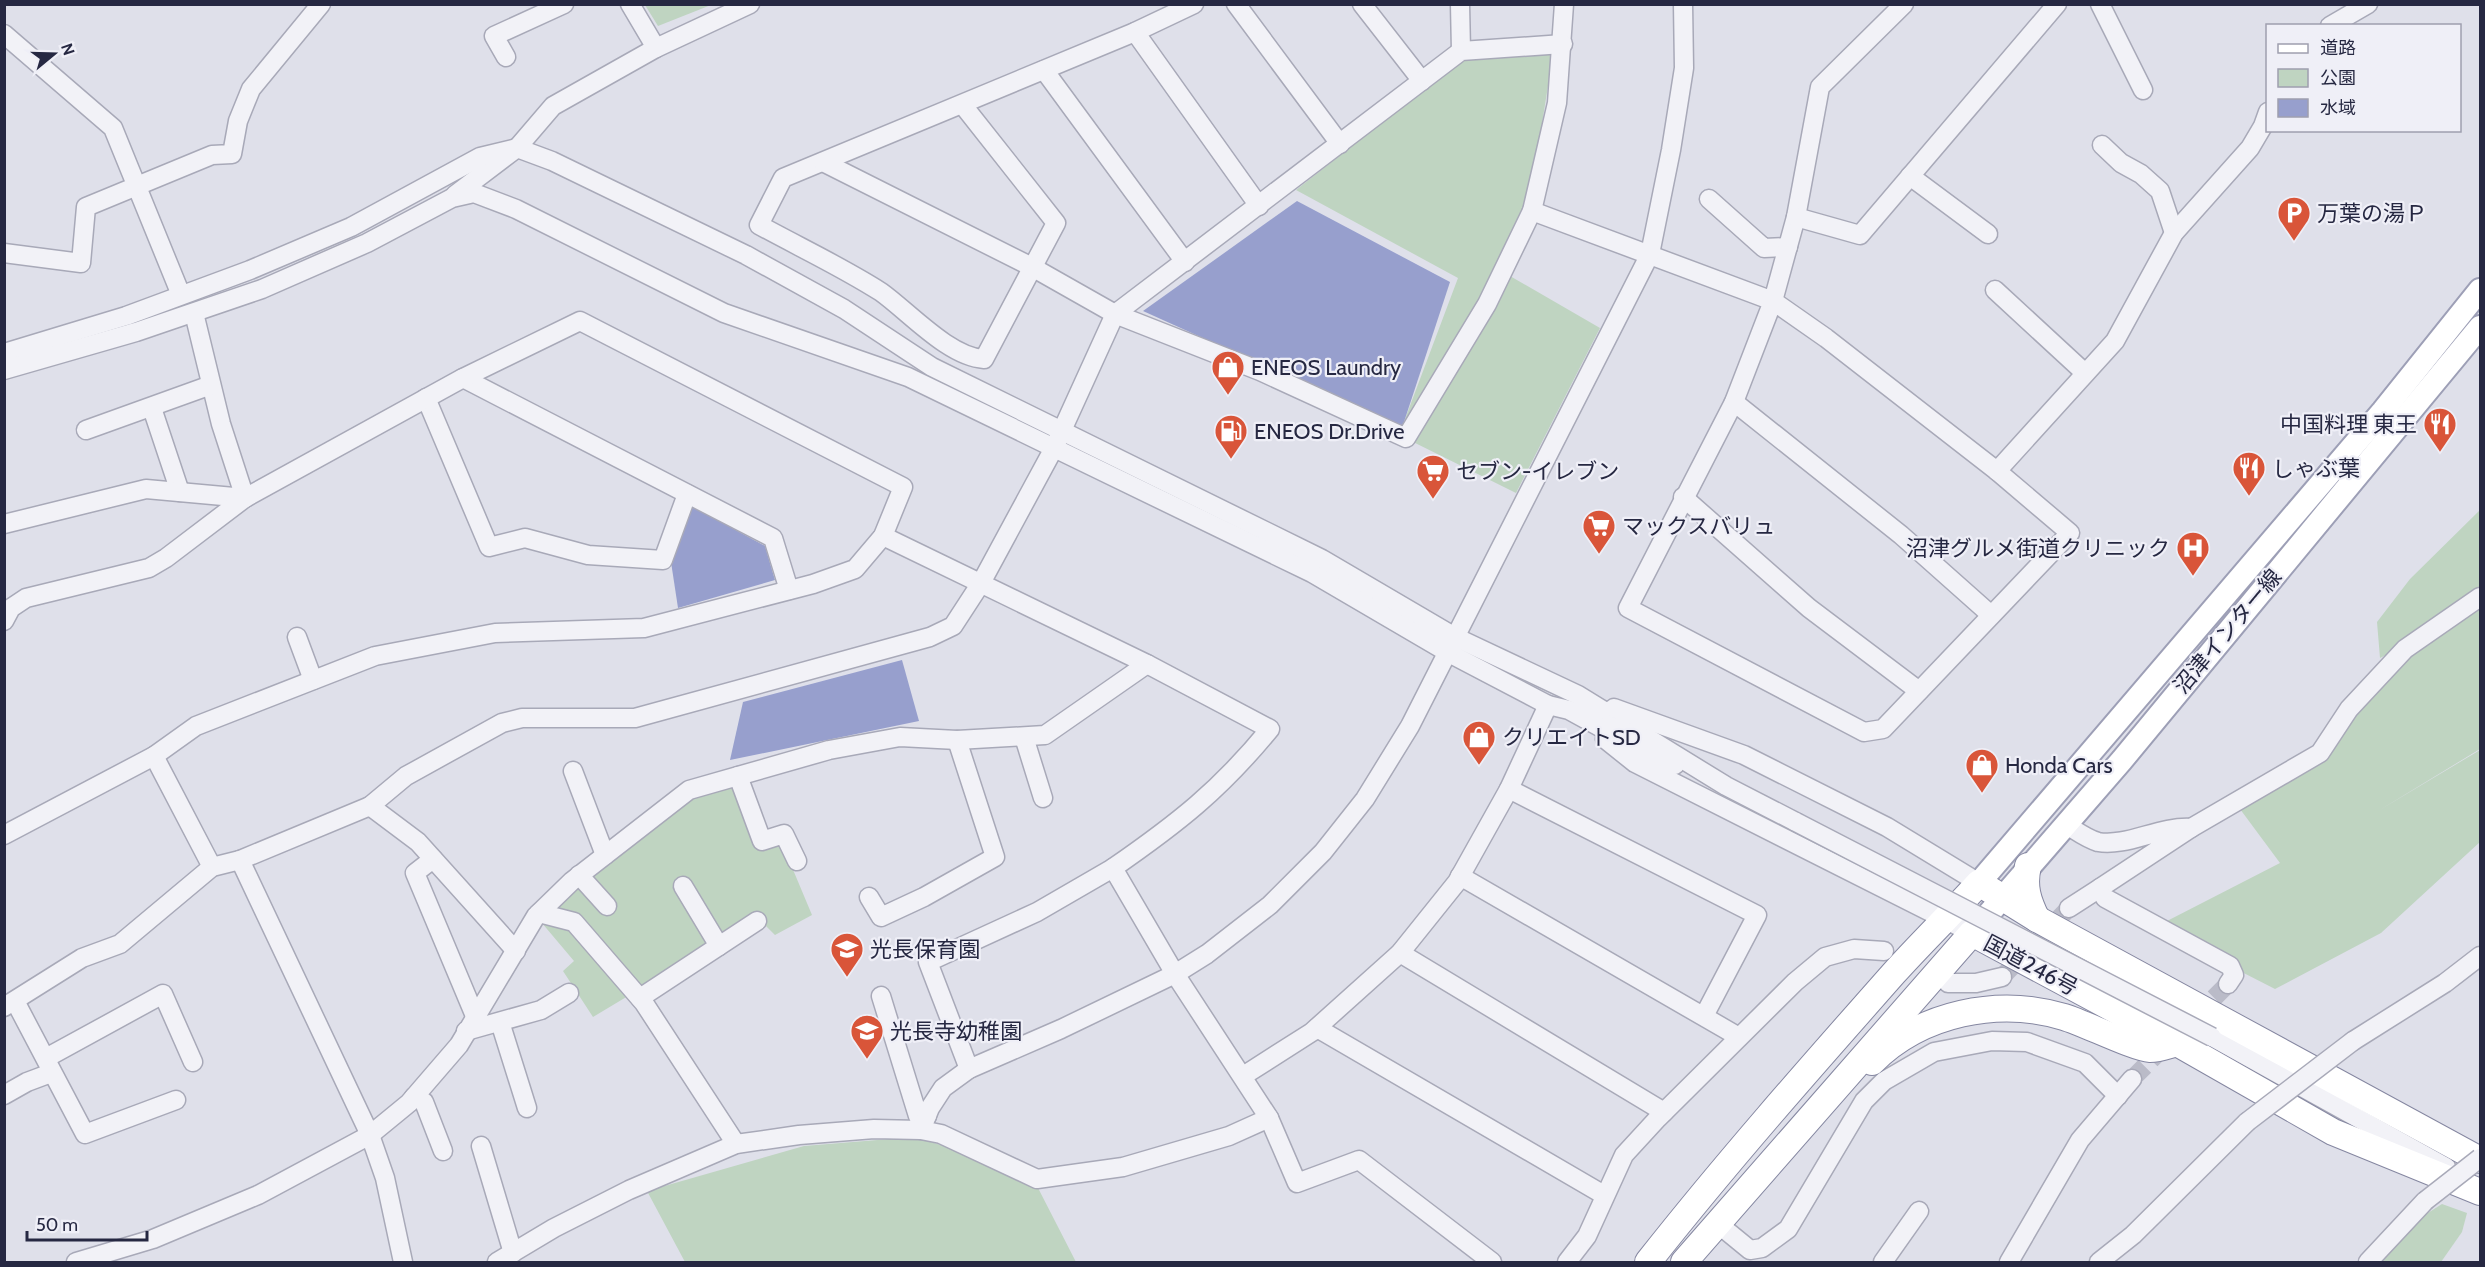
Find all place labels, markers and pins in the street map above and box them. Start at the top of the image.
parking icon: 万葉の湯Ｐ [2276,195,2312,242]
place label: 万葉の湯Ｐ [2317,200,2427,227]
shop icon: ENEOS Laundry [1210,349,1246,396]
place label: ENEOS Laundry [1251,354,1401,381]
restaurant icon: 中国料理 東王 [2422,406,2458,453]
place label: 中国料理 東王 [2280,411,2417,438]
fuel station icon: ENEOS Dr.Drive [1213,413,1249,460]
place label: ENEOS Dr.Drive [1254,418,1404,445]
restaurant icon: しゃぶ葉 [2231,450,2267,497]
supermarket icon: セブン-イレブン [1415,453,1451,500]
place label: しゃぶ葉 [2272,455,2360,482]
place label: セブン-イレブン [1456,458,1619,485]
supermarket icon: マックスバリュ [1581,508,1617,555]
place label: マックスバリュ [1622,513,1775,540]
hospital icon: 沼津グルメ街道クリニック [2175,530,2211,577]
place label: 沼津グルメ街道クリニック [1906,535,2170,562]
shop icon: クリエイトSD [1461,719,1497,766]
place label: クリエイトSD [1502,724,1641,751]
shop icon: Honda Cars [1964,747,2000,794]
place label: Honda Cars [2005,752,2113,779]
school or university icon: 光長保育園 [829,931,865,978]
place label: 光長保育園 [870,936,980,963]
school or university icon: 光長寺幼稚園 [849,1013,885,1060]
place label: 光長寺幼稚園 [890,1018,1022,1045]

